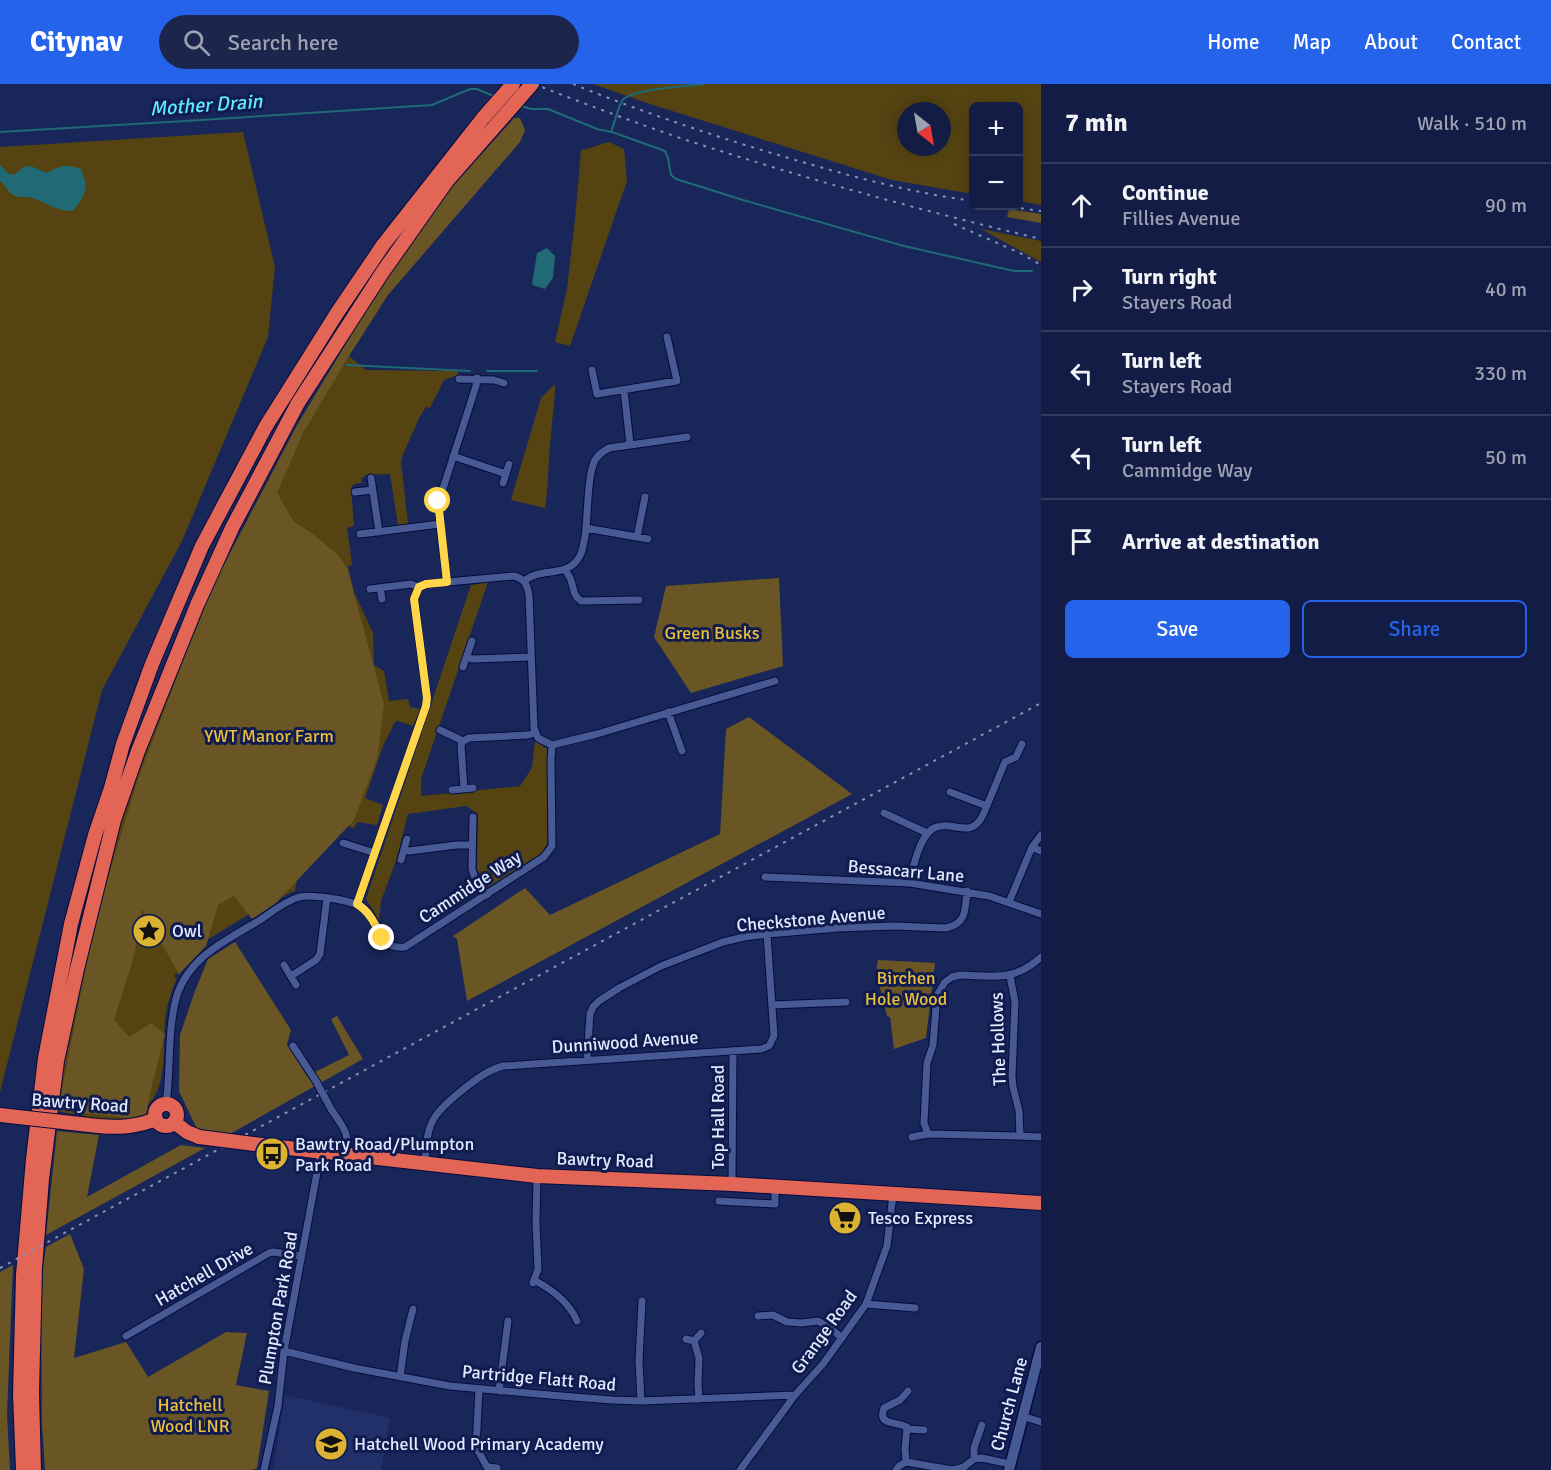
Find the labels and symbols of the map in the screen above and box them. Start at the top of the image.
water label: Mother Drain [149,89,264,121]
north arrow [897,102,951,156]
route start [424,487,450,513]
park label: Green Busks [664,622,760,644]
park label: YWT Manor Farm [204,725,334,747]
street label: Cammidge Way [415,845,526,928]
street label: Bessacarr Lane [847,855,965,887]
street label: Checkstone Avenue [735,902,887,936]
place icon: Owl [131,913,167,949]
place label: Owl [172,920,202,942]
route end [368,924,394,950]
park label: Birchen Hole Wood [865,967,947,1010]
street label: The Hollows [985,992,1011,1086]
street label: Dunniwood Avenue [551,1026,699,1058]
street label: Top Hall Road [707,1065,729,1169]
street label: Bawtry Road [31,1089,129,1117]
place label: Bawtry Road/Plumpton Park Road [295,1133,474,1176]
bus stop icon: Bawtry Road/Plumpton Park Road [254,1136,290,1172]
street label: Bawtry Road [556,1147,654,1173]
supermarket icon: Tesco Express [827,1200,863,1236]
place label: Tesco Express [868,1207,973,1229]
street label: Plumpton Park Road [254,1230,302,1386]
street label: Hatchell Drive [151,1237,257,1311]
street label: Grange Road [786,1286,862,1378]
street label: Church Lane [986,1355,1032,1453]
street label: Partridge Flatt Road [461,1360,617,1396]
park label: Hatchell Wood LNR [150,1394,230,1437]
school or university icon: Hatchell Wood Primary Academy [313,1426,349,1462]
place label: Hatchell Wood Primary Academy [354,1433,604,1455]

